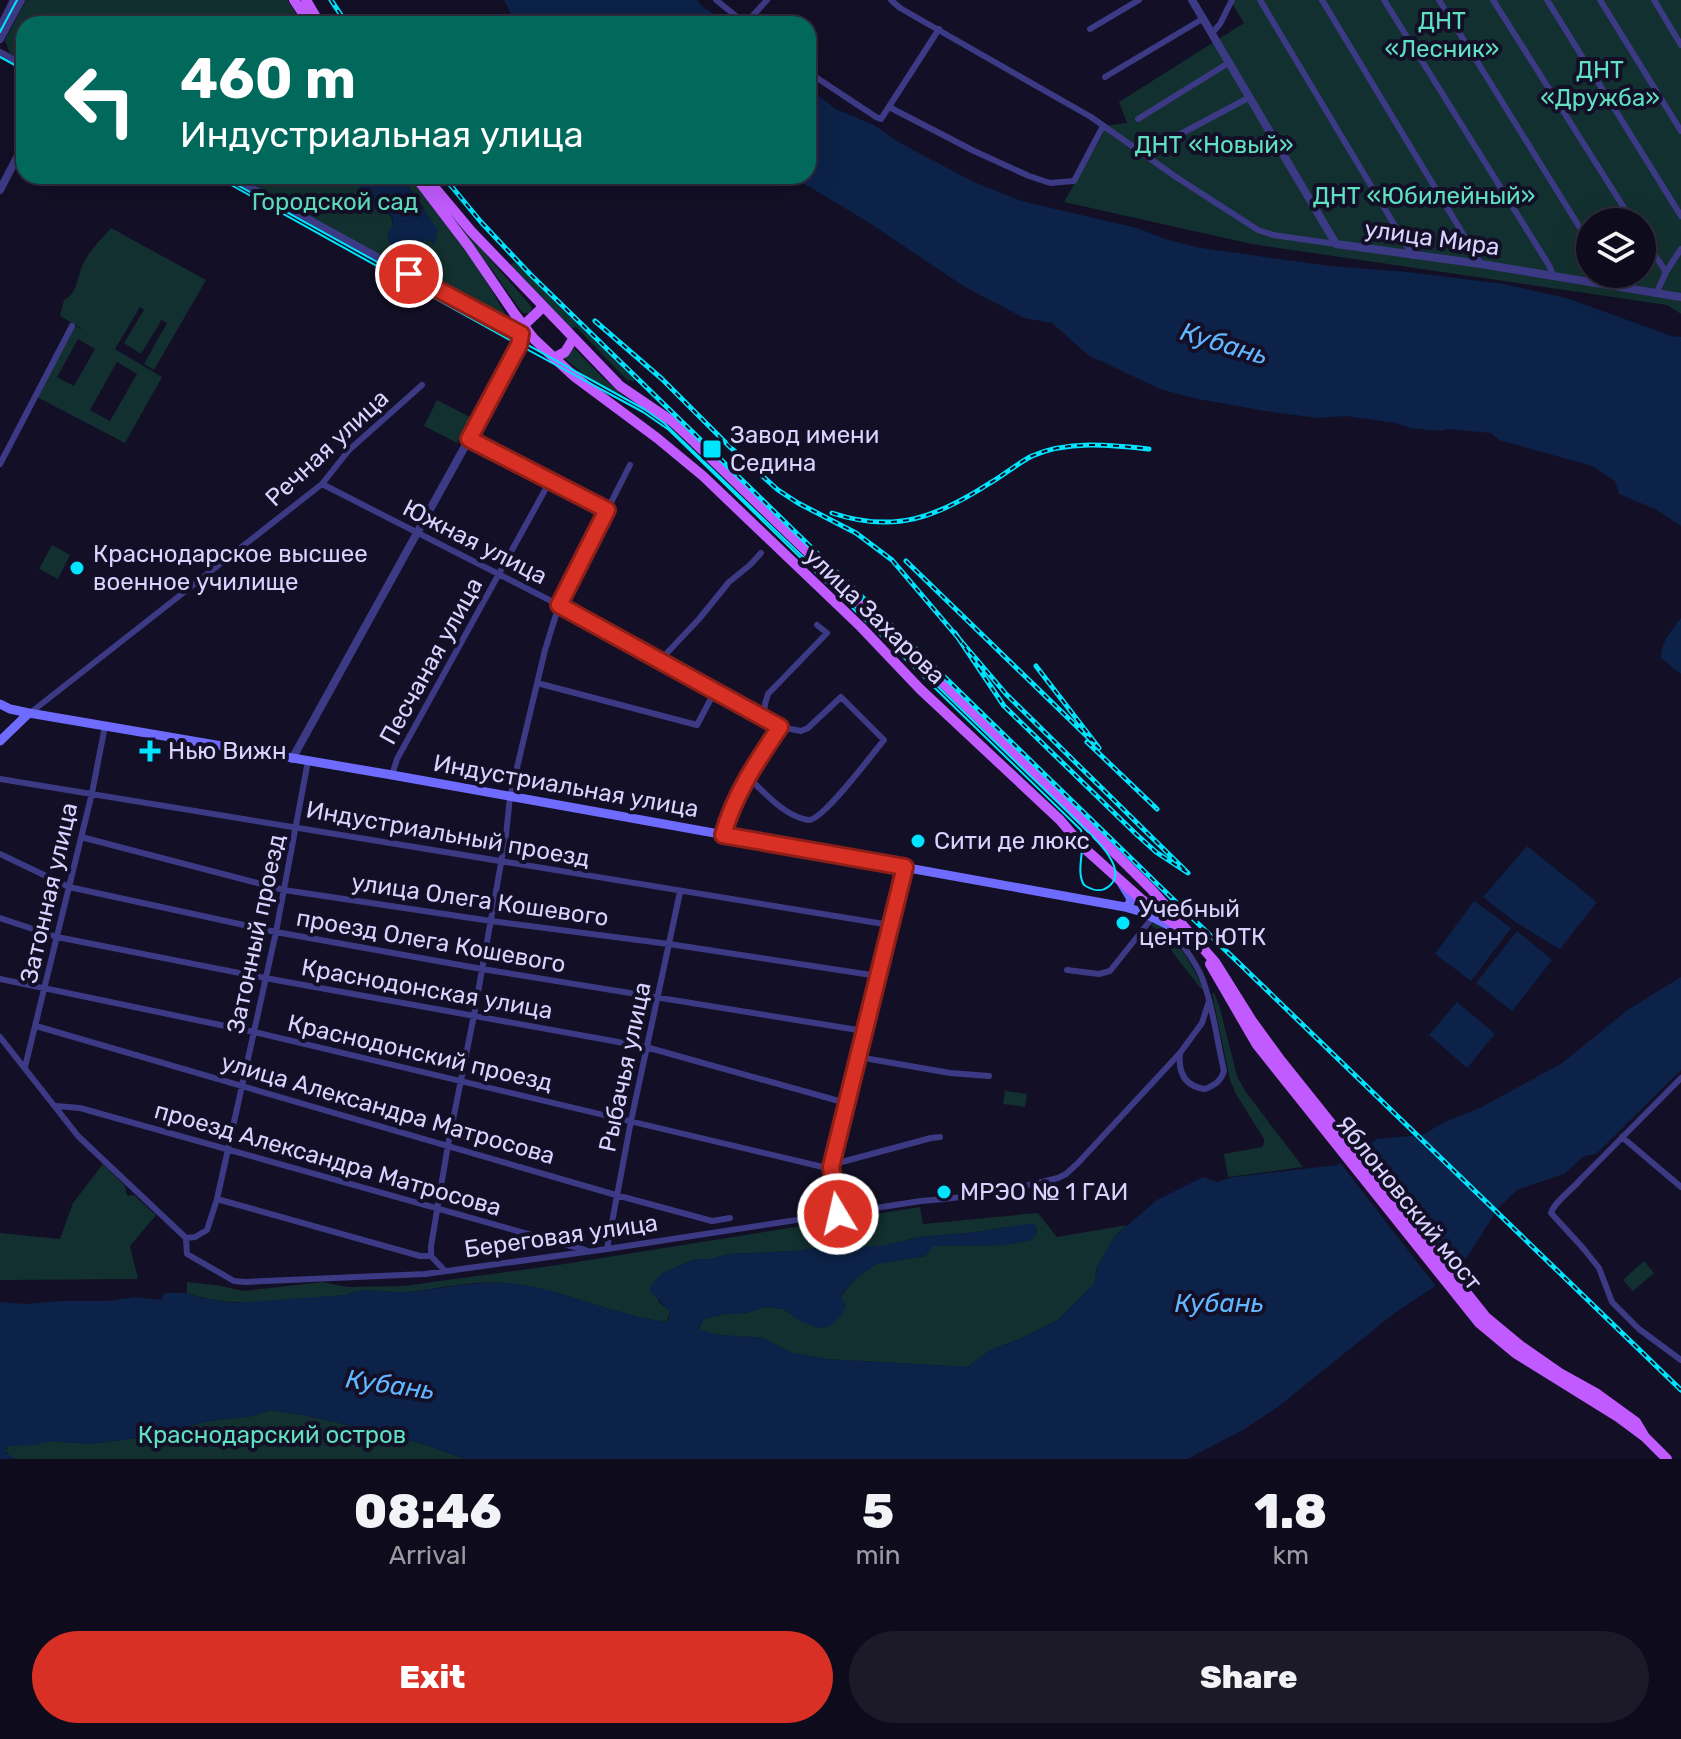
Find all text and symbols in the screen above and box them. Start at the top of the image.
park label: ДНТ «Лесник» [1385,7,1499,63]
text: 460 m [180,46,356,112]
icon: left [48,48,152,152]
park label: ДНТ «Дружба» [1540,56,1660,112]
text: Индустриальная улица [180,113,584,156]
park label: ДНТ «Новый» [1134,131,1294,159]
park label: ДНТ «Юбилейный» [1313,182,1535,210]
park label: Городской сад [252,188,418,216]
map controls [1576,208,1656,288]
button: layers [1576,208,1656,288]
street label: улица Мира [1363,215,1501,261]
pin [375,240,443,308]
icon: arrive [387,252,431,296]
water label: Кубань [1177,316,1271,372]
street label: Речная улица [260,384,394,512]
place label: Завод имени Седина [730,421,879,477]
marker: Завод имени Седина [701,438,723,460]
street label: Южная улица [398,494,552,590]
place label: Краснодарское высшее военное училище [93,540,368,596]
street label: улица Захарова [799,542,951,690]
marker: Краснодарское высшее военное училище [68,559,86,577]
street label: Песчаная улица [374,573,488,749]
place label: Нью Вижн [168,737,287,765]
marker: Нью Вижн [139,740,161,762]
street label: Индустриальная улица [431,749,701,823]
street label: Индустриальный проезд [304,795,592,873]
street label: Затонная улица [15,800,83,986]
place label: Сити де люкс [934,827,1090,855]
street label: Затонный проезд [221,832,291,1036]
marker: Сити де люкс [909,832,927,850]
street label: улица Олега Кошевого [350,868,610,932]
place label: Учебный центр ЮТК [1139,895,1266,951]
street label: проезд Олега Кошевого [294,904,568,978]
marker: Учебный центр ЮТК [1114,914,1132,932]
street label: Краснодонская улица [299,953,555,1025]
street label: Рыбачья улица [593,980,657,1154]
street label: Краснодонский проезд [285,1009,555,1097]
street label: улица Александра Матросова [218,1048,558,1170]
street label: проезд Александра Матросова [151,1096,505,1222]
street label: Яблоновский мост [1330,1110,1488,1296]
position arrow [796,1172,880,1256]
place label: МРЭО № 1 ГАИ [960,1178,1128,1206]
marker: МРЭО № 1 ГАИ [935,1183,953,1201]
street label: Береговая улица [462,1209,660,1263]
water label: Кубань [1174,1288,1264,1319]
water label: Кубань [344,1363,436,1407]
park label: Краснодарский остров [138,1421,406,1449]
text: 08:46 [354,1483,502,1540]
text: 5 [862,1483,894,1540]
text: 1.8 [1254,1483,1327,1540]
text: Arrival [389,1540,467,1571]
text: min [855,1540,901,1571]
text: km [1273,1540,1309,1571]
button: Exit [32,1631,833,1723]
button: Share [849,1631,1649,1723]

